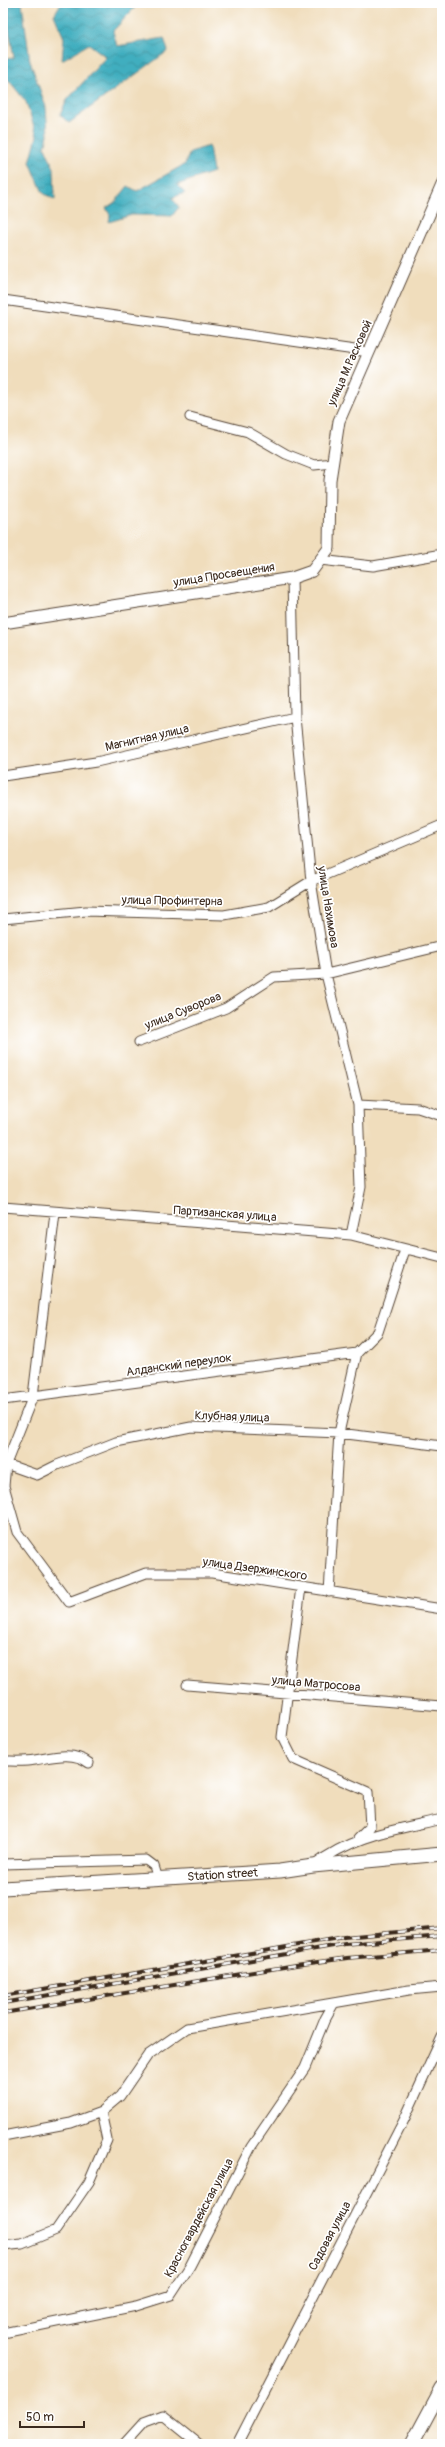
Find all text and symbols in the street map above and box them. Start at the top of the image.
street label: улица М.Расковой [324,318,376,409]
street label: улица Просвещения [171,560,276,591]
street label: Магнитная улица [104,721,191,755]
street label: улица Нахимова [314,864,342,949]
street label: улица Профинтерна [120,893,223,909]
street label: улица Суворова [142,989,224,1033]
street label: Партизанская улица [173,1203,277,1225]
street label: Алданский переулок [125,1350,233,1380]
street label: Клубная улица [194,1408,270,1426]
street label: улица Дзержинского [201,1554,309,1584]
street label: улица Матросова [270,1673,361,1695]
street label: Station street [187,1865,259,1884]
street label: Красногвардейская улица [161,2155,237,2280]
street label: Садовая улица [305,2198,355,2273]
scale bar [20,2403,84,2429]
text: 50 m [26,2410,54,2425]

